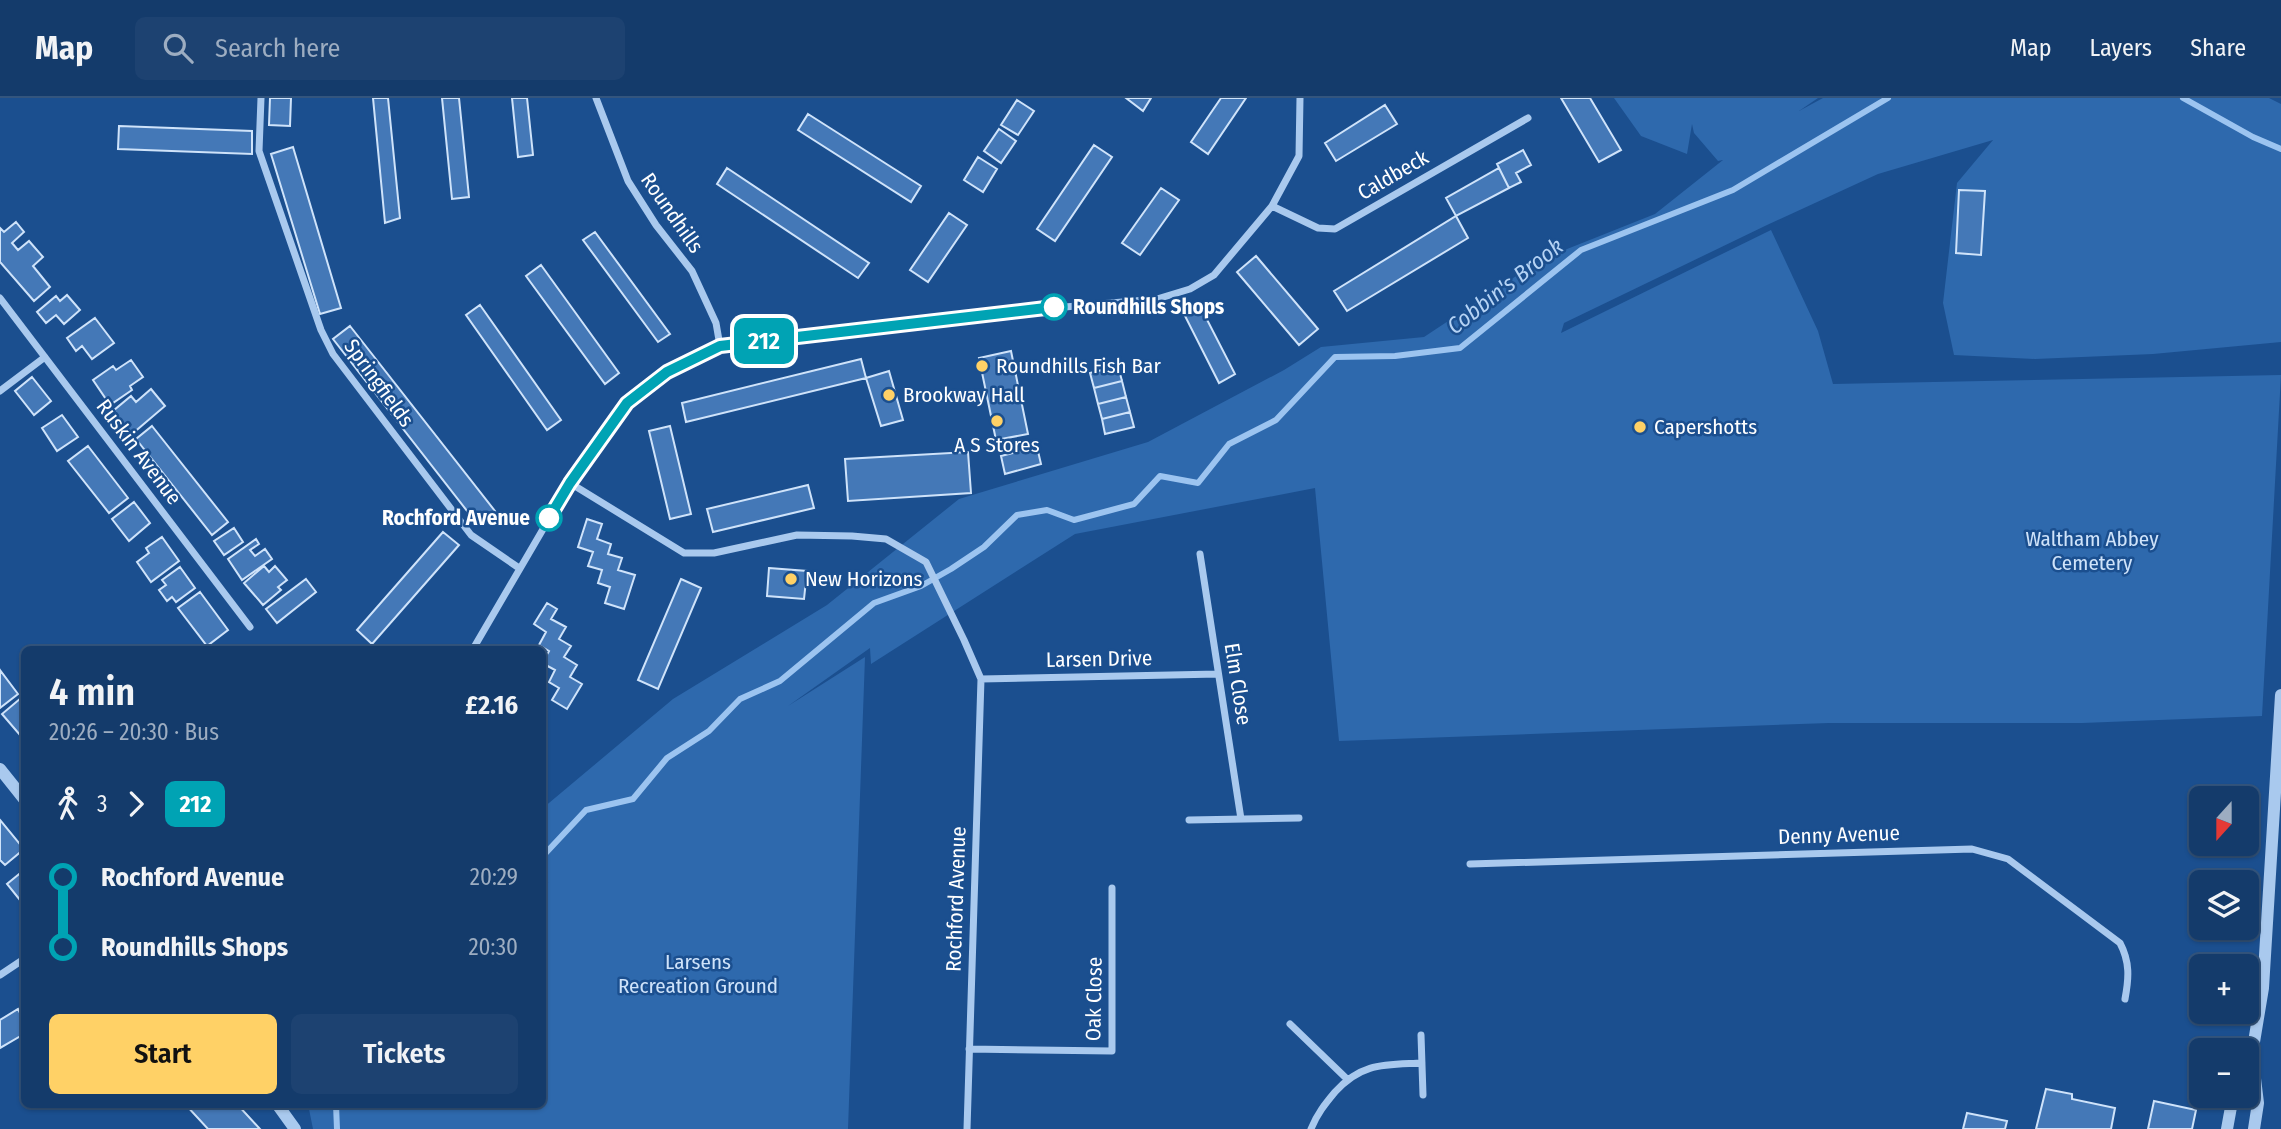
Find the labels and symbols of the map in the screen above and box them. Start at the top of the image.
street label: Caldbeck [1353,144,1433,206]
street label: Roundhills [635,168,709,258]
water label: Cobbin's Brook [1441,232,1569,340]
marker: Roundhills Shops [1041,294,1067,320]
place label: Roundhills Shops [1073,294,1224,320]
line badge: 212 [724,318,804,364]
street label: Springfields [338,334,420,432]
place label: Roundhills Fish Bar [996,353,1161,379]
marker: Roundhills Fish Bar [974,358,990,374]
place label: Brookway Hall [903,382,1025,408]
marker: Brookway Hall [881,387,897,403]
street label: Ruskin Avenue [91,394,187,510]
marker: A S Stores [989,413,1005,429]
place label: Capershotts [1654,414,1757,440]
marker: Capershotts [1632,419,1648,435]
place label: A S Stores [954,432,1040,458]
place label: Rochford Avenue [382,505,530,531]
marker: Rochford Avenue [536,505,562,531]
park label: Waltham Abbey Cemetery [2025,526,2159,576]
place label: New Horizons [805,566,922,592]
marker: New Horizons [783,571,799,587]
street label: Elm Close [1219,641,1257,727]
street label: Larsen Drive [1046,645,1152,673]
north arrow [2189,786,2259,856]
street label: Denny Avenue [1778,820,1900,850]
street label: Rochford Avenue [940,826,972,972]
park label: Larsens Recreation Ground [618,949,778,999]
street label: Oak Close [1080,957,1108,1041]

